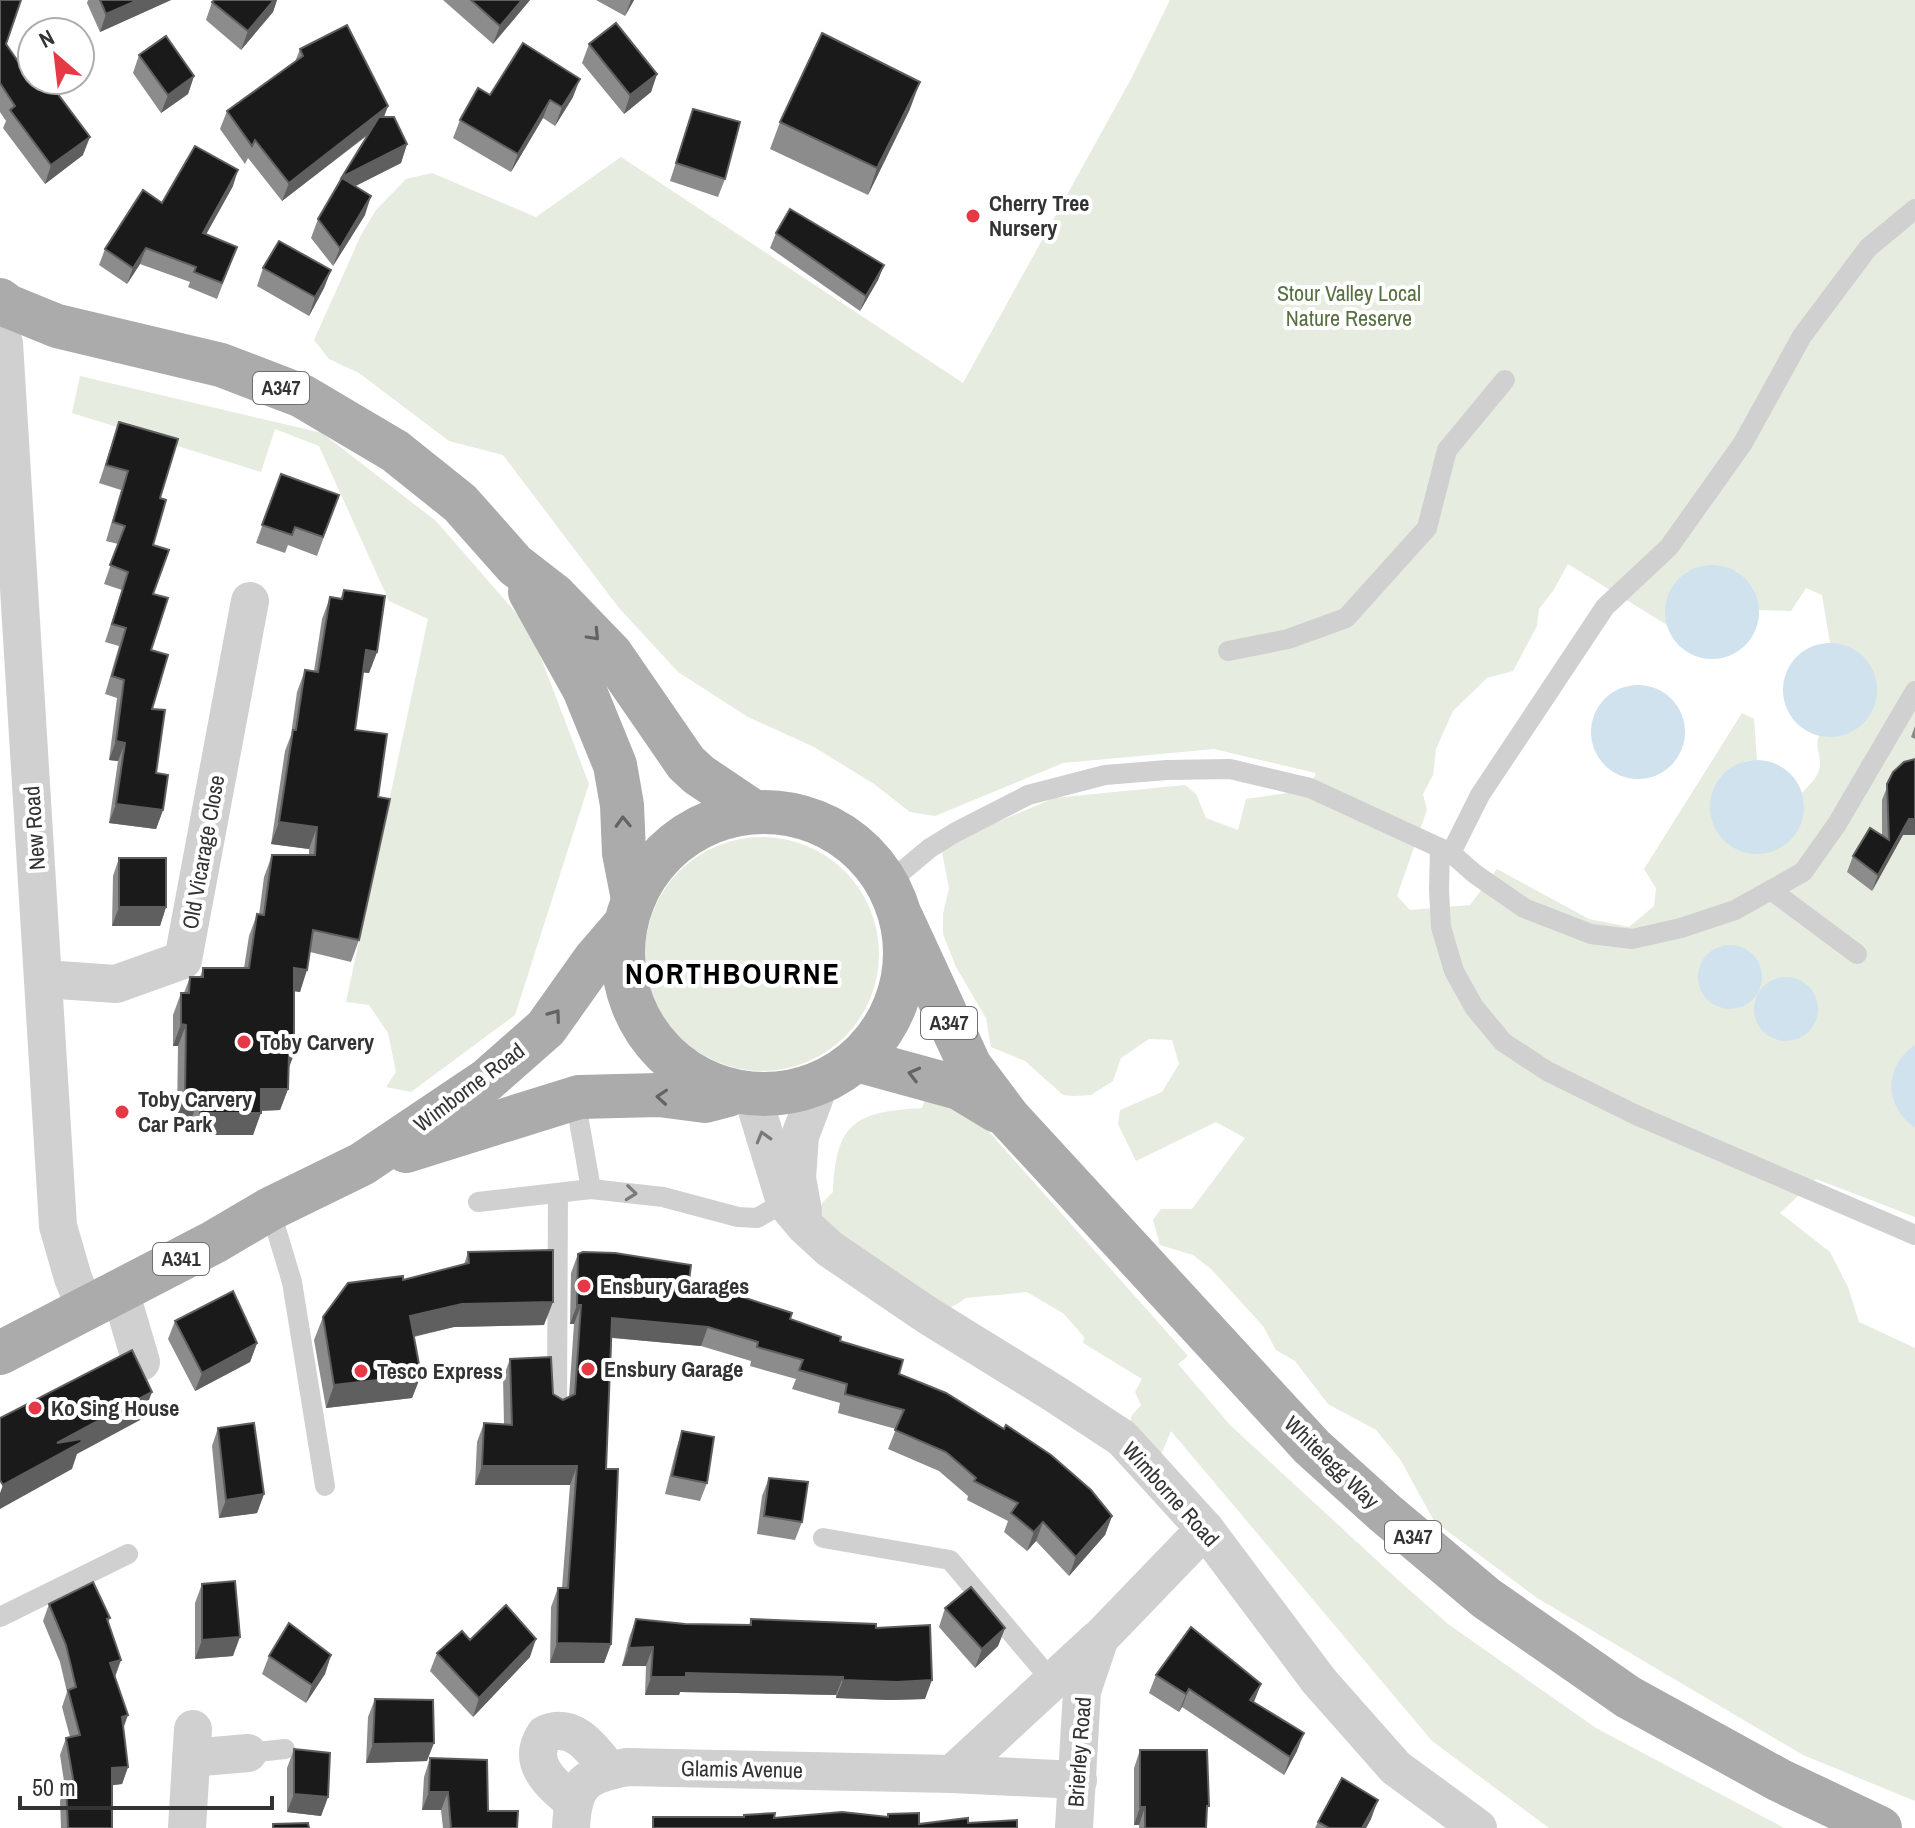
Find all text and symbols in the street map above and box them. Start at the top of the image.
north arrow [16,16,96,96]
text: N [34,22,59,55]
place label: Cherry Tree Nursery [989,188,1089,243]
marker: Cherry Tree Nursery [964,207,982,225]
park label: Stour Valley Local Nature Reserve [1277,278,1421,333]
road number: A347 [253,372,309,404]
one-way arrow [584,626,598,641]
street label: Old Vicarage Close [175,773,231,931]
street label: New Road [16,785,52,871]
one-way arrow [614,815,631,828]
district label: NORTHBOURNE [625,953,841,993]
road number: A347 [921,1007,977,1039]
one-way arrow [546,1009,560,1023]
place label: Toby Carvery [260,1027,374,1057]
marker: Toby Carvery [235,1033,253,1051]
street label: Wimborne Road [408,1035,530,1139]
one-way arrow [907,1066,921,1083]
place label: Toby Carvery Car Park [138,1084,252,1139]
one-way arrow [655,1089,668,1106]
marker: Toby Carvery Car Park [113,1103,131,1121]
one-way arrow [756,1130,773,1144]
one-way arrow [625,1185,638,1202]
road number: A341 [153,1243,209,1275]
place label: Ensbury Garages [600,1271,749,1301]
marker: Ensbury Garages [575,1277,593,1295]
place label: Ensbury Garage [604,1354,743,1384]
place label: Tesco Express [377,1356,503,1386]
marker: Ensbury Garage [579,1360,597,1378]
marker: Tesco Express [352,1362,370,1380]
place label: Ko Sing House [51,1393,179,1423]
marker: Ko Sing House [26,1399,44,1417]
street label: Whitelegg Way [1278,1409,1386,1515]
street label: Wimborne Road [1116,1435,1226,1553]
road number: A347 [1385,1521,1441,1553]
street label: Brierley Road [1060,1696,1098,1808]
street label: Glamis Avenue [681,1753,803,1785]
scale bar [20,1760,272,1810]
text: 50 m [32,1771,76,1803]

